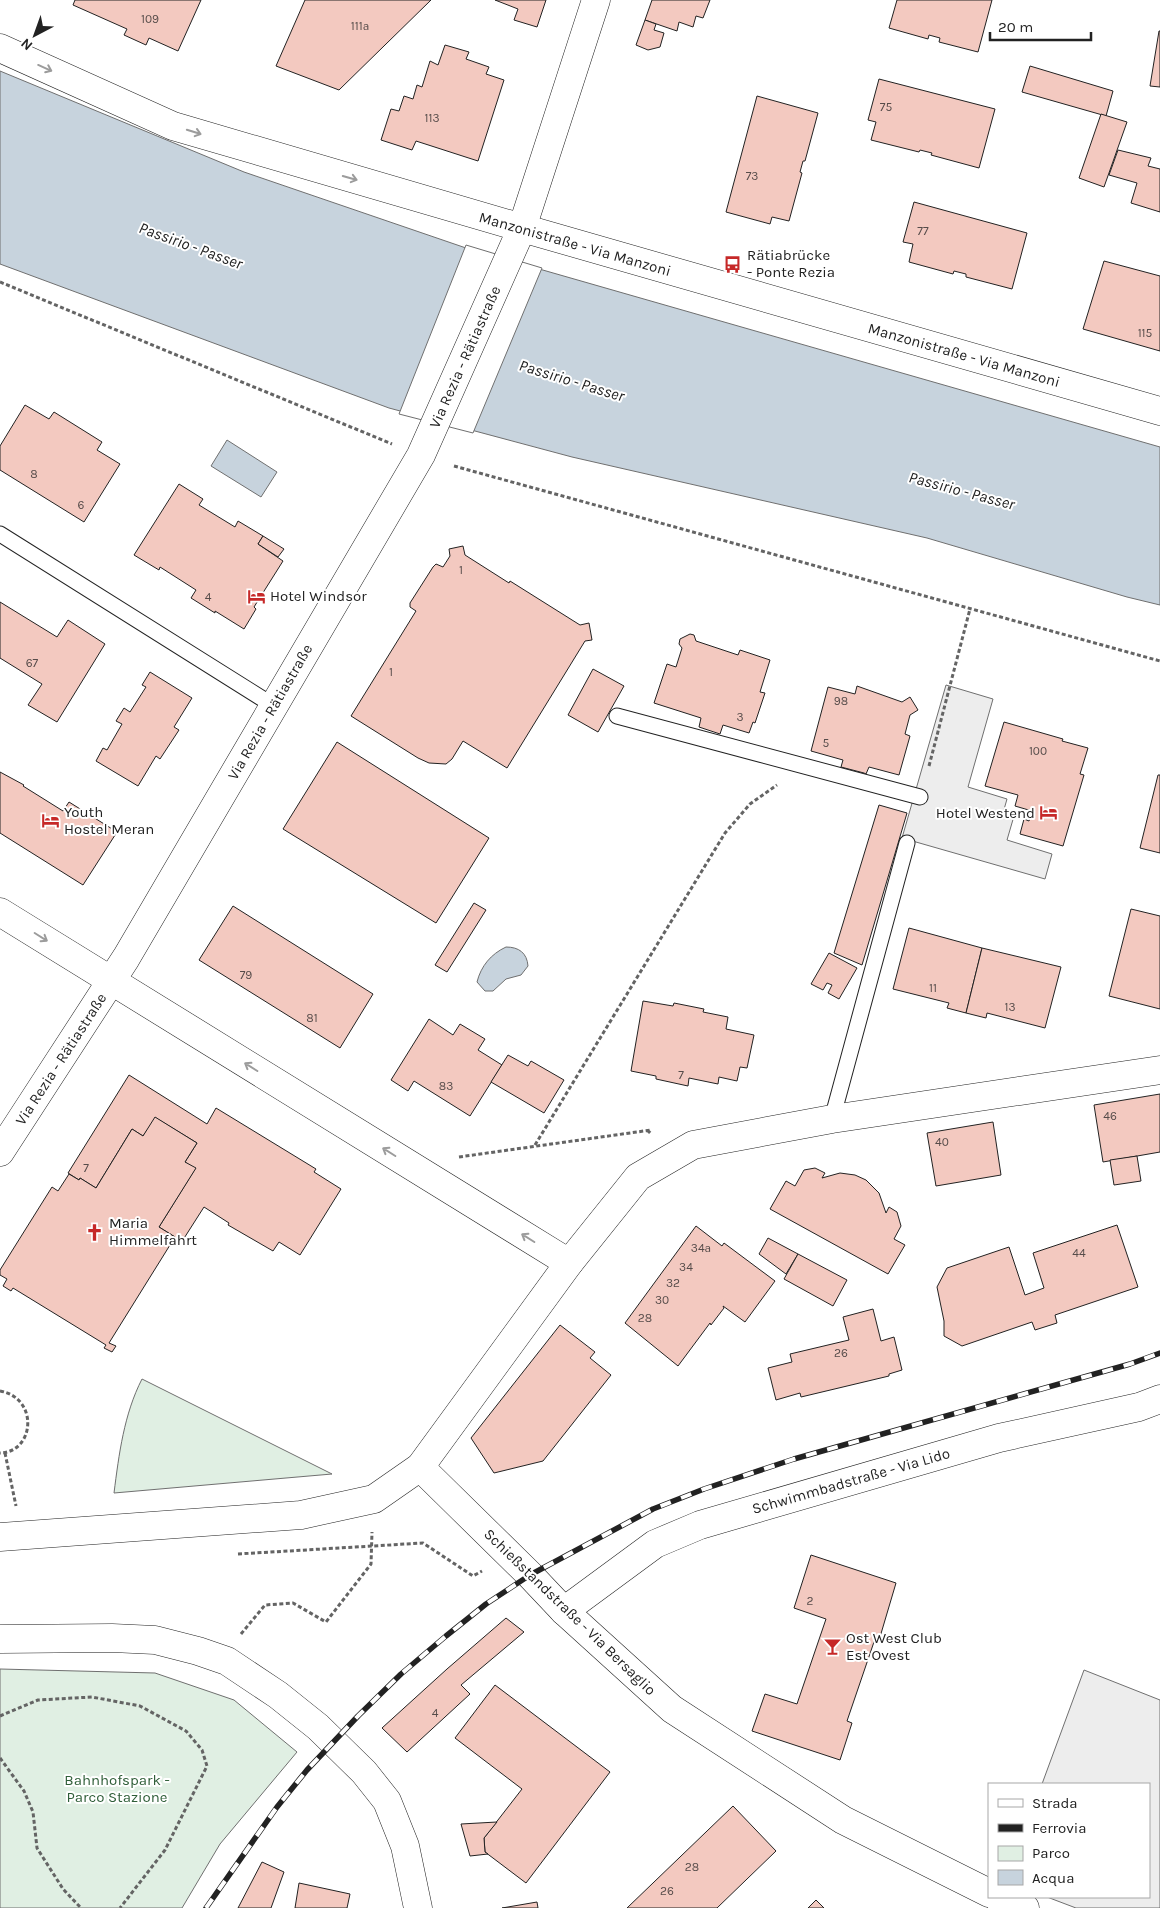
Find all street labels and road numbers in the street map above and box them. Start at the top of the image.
street label: Manzonistraße - Via Manzoni [477,208,673,280]
street label: Via Rezia - Rätiastraße [426,283,504,431]
street label: Manzonistraße - Via Manzoni [866,319,1062,391]
street label: Via Rezia - Rätiastraße [224,641,316,783]
street label: Via Rezia - Rätiastraße [12,990,110,1128]
street label: Schwimmbadstraße - Via Lido [750,1444,952,1518]
street label: Schießstandstraße - Via Bersaglio [480,1525,660,1699]

